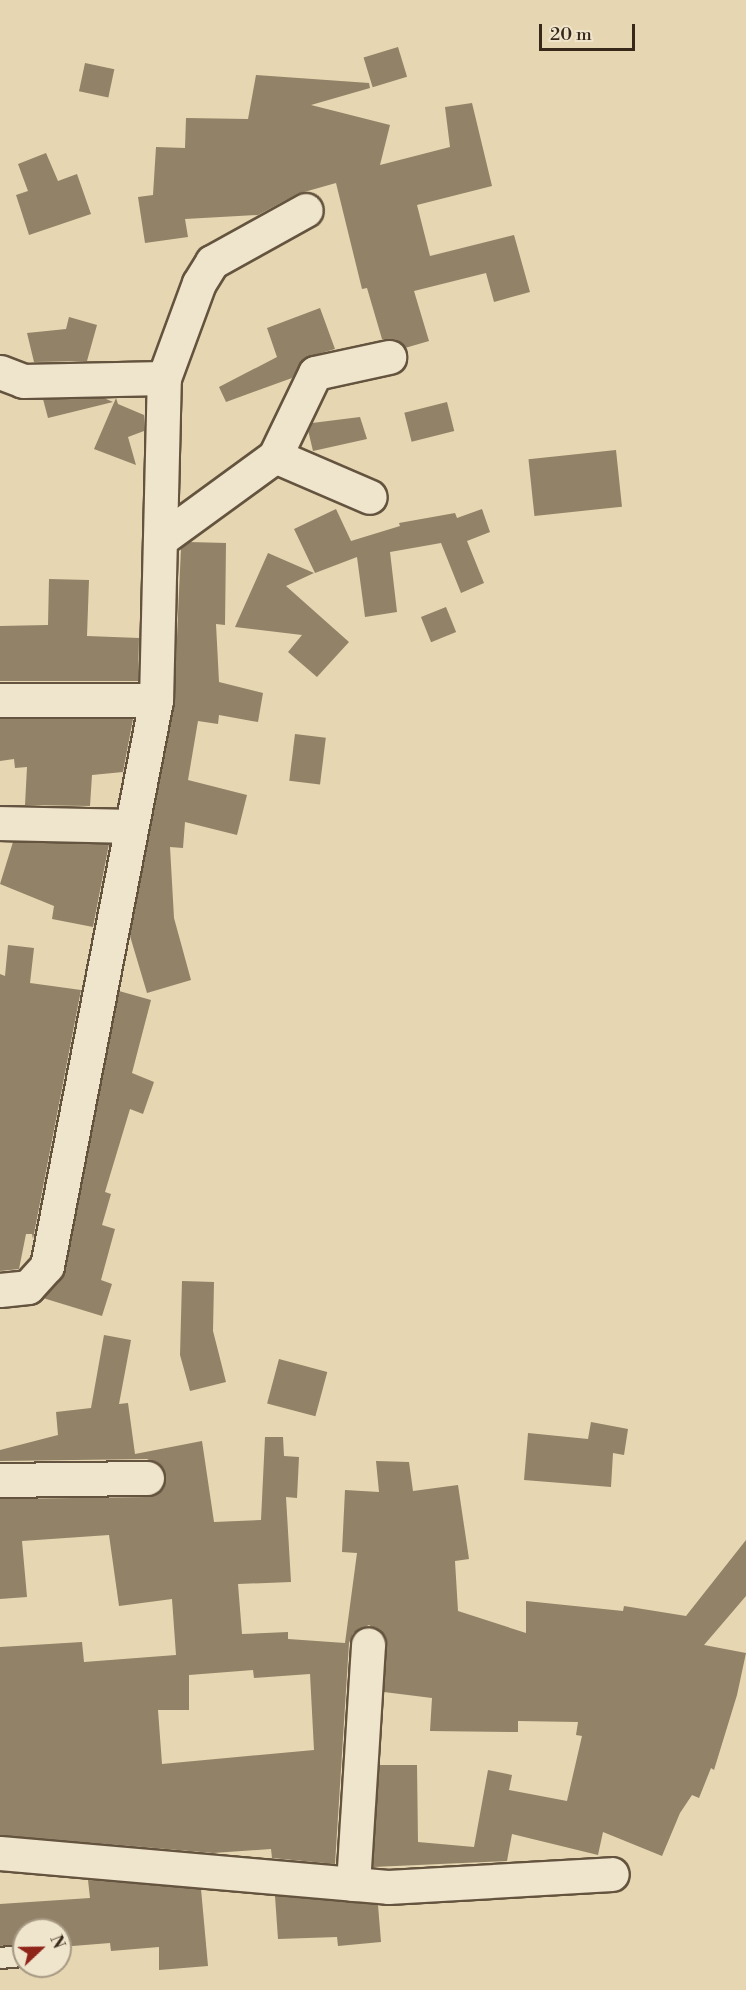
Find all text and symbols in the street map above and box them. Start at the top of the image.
scale bar [542,12,638,50]
text: 20 m [550,23,592,46]
north arrow [12,1918,72,1978]
text: N [45,1932,68,1952]

